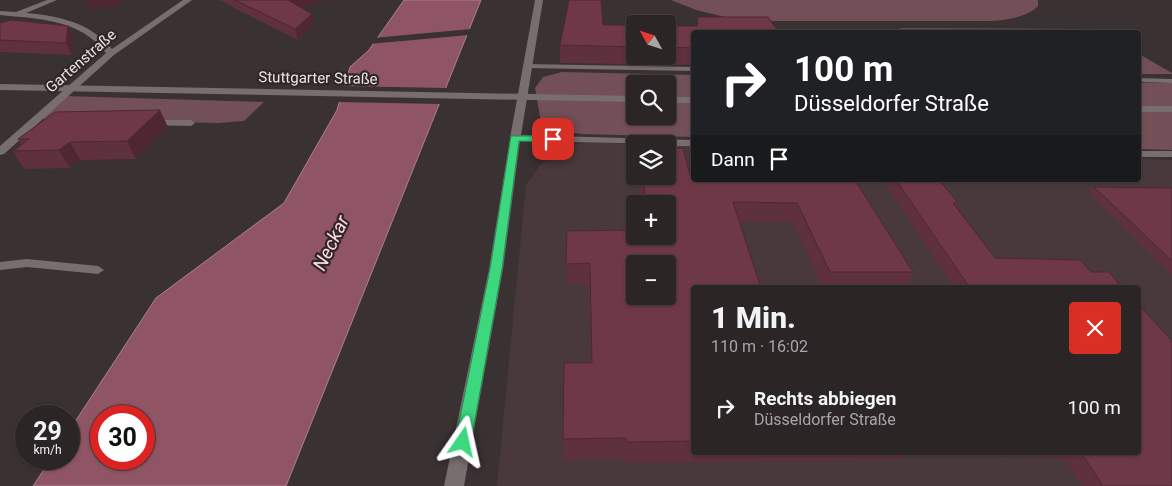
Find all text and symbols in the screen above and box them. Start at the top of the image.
north arrow [626,15,676,65]
map controls [626,15,676,305]
street label: Gartenstraße [42,25,120,96]
text: 100 m [794,49,893,90]
icon: right [711,50,776,115]
street label: Stuttgarter Straße [258,68,378,88]
button: search [626,75,676,125]
text: Düsseldorfer Straße [794,91,989,116]
pin [532,118,574,160]
icon: arrive [539,125,567,153]
button: layers [626,135,676,185]
icon: arrive [765,145,793,173]
text: Dann [711,148,755,171]
button: + [626,195,676,245]
water label: Neckar [308,211,354,274]
button: − [626,255,676,305]
text: 1 Min. [711,300,796,335]
button: close [1069,302,1121,354]
text: 110 m · 16:02 [711,337,808,356]
text: Rechts abbiegen [754,387,896,410]
icon: right [711,394,739,422]
text: 100 m [1068,396,1121,419]
speed limit sign: 30 [90,405,155,470]
text: Düsseldorfer Straße [754,410,896,429]
position arrow [436,415,488,467]
text: 29 [33,417,62,446]
text: km/h [33,443,62,457]

